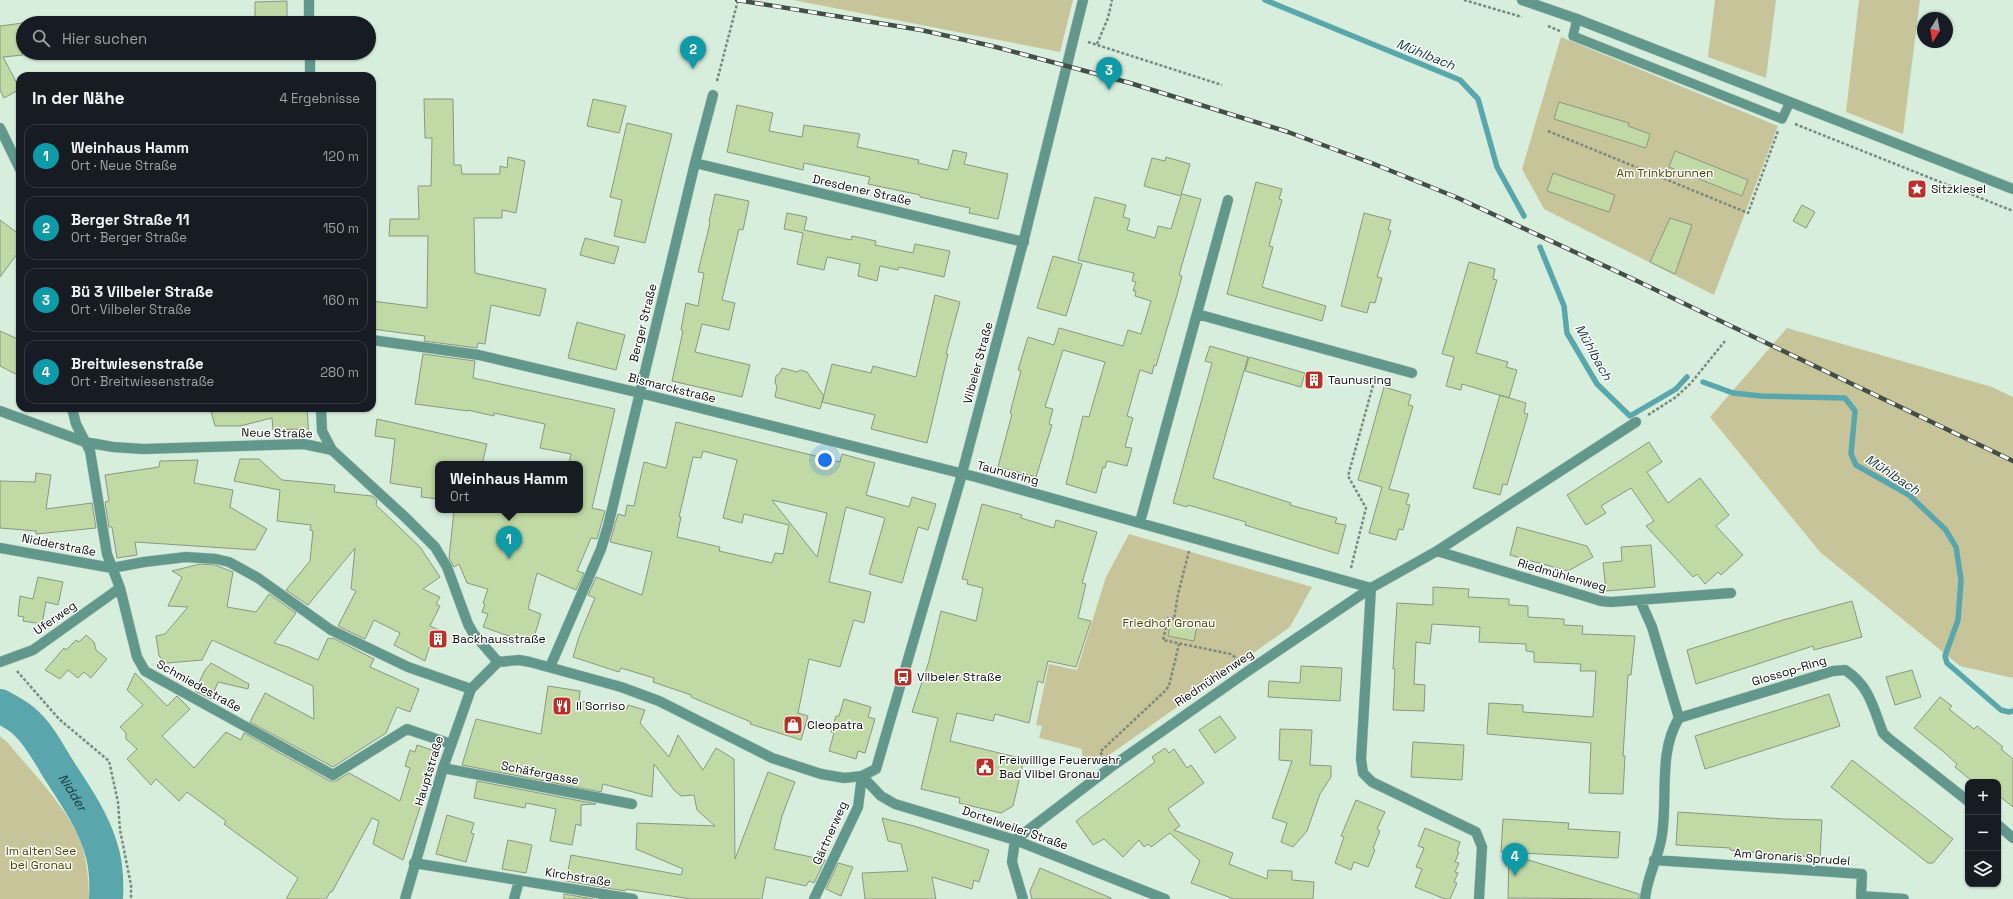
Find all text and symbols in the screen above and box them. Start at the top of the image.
north arrow [1917,12,1953,48]
search box [16,16,376,60]
icon: search [30,27,52,49]
text: Hier suchen [62,29,147,48]
water label: Mühlbach [1394,35,1459,74]
pin: 2 [680,36,706,69]
pin: 3 [1096,57,1122,90]
text: In der Nähe [32,87,124,109]
text: 4 Ergebnisse [280,90,360,107]
text: Weinhaus Hamm [71,138,189,157]
text: 1 [43,148,49,165]
text: 120 m [323,148,359,165]
text: Ort · Neue Straße [71,157,177,174]
park label: Am Trinkbrunnen [1617,165,1713,181]
street label: Dresdener Straße [811,171,913,209]
place icon: Sitzkiesel [1906,178,1928,200]
place label: Sitzkiesel [1931,181,1986,197]
text: Berger Straße 11 [71,210,189,229]
text: 2 [42,220,50,237]
text: 150 m [323,220,359,237]
text: Ort · Berger Straße [71,229,187,246]
text: Bü 3 Vilbeler Straße [71,282,213,301]
street label: Berger Straße [626,282,660,364]
text: 3 [42,292,50,309]
text: 160 m [323,292,359,309]
text: Ort · Vilbeler Straße [71,301,191,318]
street label: Vilbeler Straße [959,320,997,406]
water label: Mühlbach [1571,321,1616,384]
text: Breitwiesenstraße [71,354,204,373]
text: 4 [42,364,50,381]
text: 280 m [320,364,359,381]
street label: Bismarckstraße [627,369,717,407]
building icon: Taunusring [1303,369,1325,391]
place label: Taunusring [1328,372,1392,388]
text: Ort · Breitwiesenstraße [71,373,214,390]
street label: Neue Straße [241,424,313,442]
your location [815,450,835,470]
water label: Mühlbach [1862,450,1924,499]
street label: Taunusring [975,457,1041,489]
popup [435,461,583,513]
text: Weinhaus Hamm [450,469,568,488]
text: Ort [450,488,470,505]
pin: 1 [496,526,522,559]
street label: Nidderstraße [20,530,98,560]
street label: Riedmühlenweg [1516,555,1608,595]
street label: Uferweg [30,597,80,639]
park label: Friedhof Gronau [1123,615,1215,631]
building icon: Backhausstraße [427,628,449,650]
place label: Backhausstraße [452,631,546,647]
street label: Riedmühlenweg [1171,646,1257,710]
street label: Glossop-Ring [1750,652,1828,690]
street label: Schmiedestraße [154,656,244,716]
bus stop icon: Vilbeler Straße [892,666,914,688]
place label: Vilbeler Straße [917,669,1002,685]
restaurant icon: Il Sorriso [551,695,573,717]
place label: Il Sorriso [576,698,625,714]
shop icon: Cleopatra [782,714,804,736]
place label: Cleopatra [807,717,863,733]
street label: Hauptstraße [411,734,447,808]
place label: Freiwillige Feuerwehr Bad Vilbel Gronau [999,752,1121,782]
public building icon: Freiwillige Feuerwehr Bad Vilbel Gronau [974,756,996,778]
street label: Schäfergasse [500,758,580,788]
water label: Nidder [54,770,92,816]
map controls [1965,779,2001,887]
button: + [1965,779,2001,815]
street label: Gärtnerweg [809,799,851,867]
street label: Dortelweiler Straße [960,802,1070,854]
button: − [1965,815,2001,851]
park label: Im alten See bei Gronau [6,843,76,873]
pin: 4 [1502,843,1528,876]
street label: Am Gronaris Sprudel [1733,845,1851,869]
button: layers [1965,851,2001,887]
street label: Kirchstraße [544,864,612,890]

